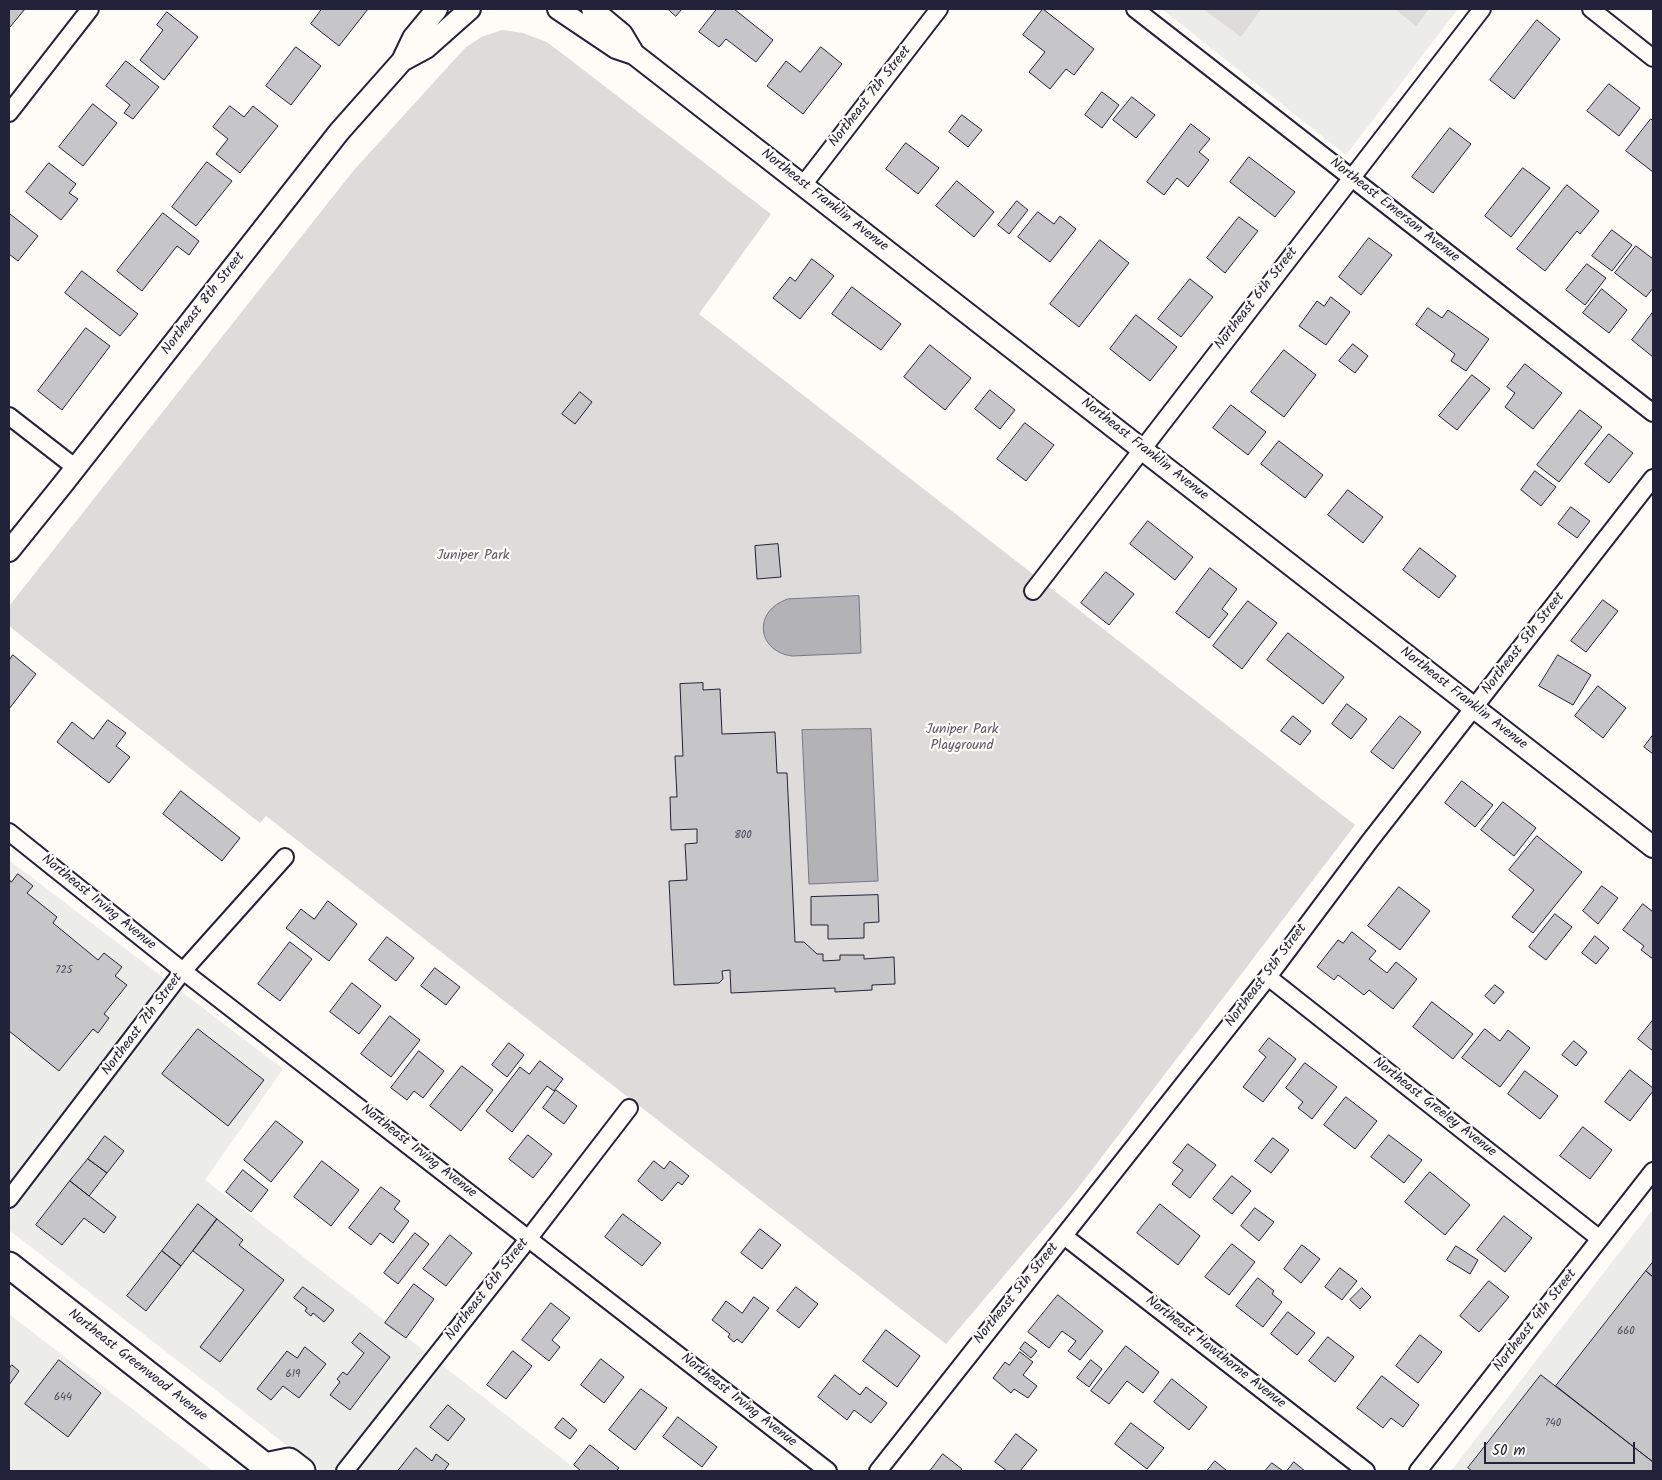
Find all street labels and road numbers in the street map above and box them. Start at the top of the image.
street label: Northeast 7th Street [826,43,916,151]
street label: Northeast Franklin Avenue [757,146,891,256]
street label: Northeast Emerson Avenue [1326,155,1462,267]
street label: Northeast 6th Street [1212,245,1302,353]
street label: Northeast 8th Street [159,249,249,359]
street label: Northeast Franklin Avenue [1077,395,1211,505]
street label: Northeast 5th Street [1479,590,1569,698]
street label: Northeast Franklin Avenue [1396,644,1530,754]
street label: Northeast Irving Avenue [37,852,159,954]
street label: Northeast 5th Street [1223,921,1311,1031]
street label: Northeast 7th Street [99,971,187,1079]
street label: Northeast Greeley Avenue [1369,1055,1499,1161]
street label: Northeast Irving Avenue [357,1102,479,1202]
street label: Northeast 6th Street [443,1236,533,1344]
street label: Northeast 5th Street [971,1240,1063,1348]
street label: Northeast 4th Street [1491,1267,1581,1375]
street label: Northeast Hawthorne Avenue [1142,1293,1288,1413]
street label: Northeast Greenwood Avenue [64,1306,210,1426]
street label: Northeast Irving Avenue [677,1351,799,1451]

